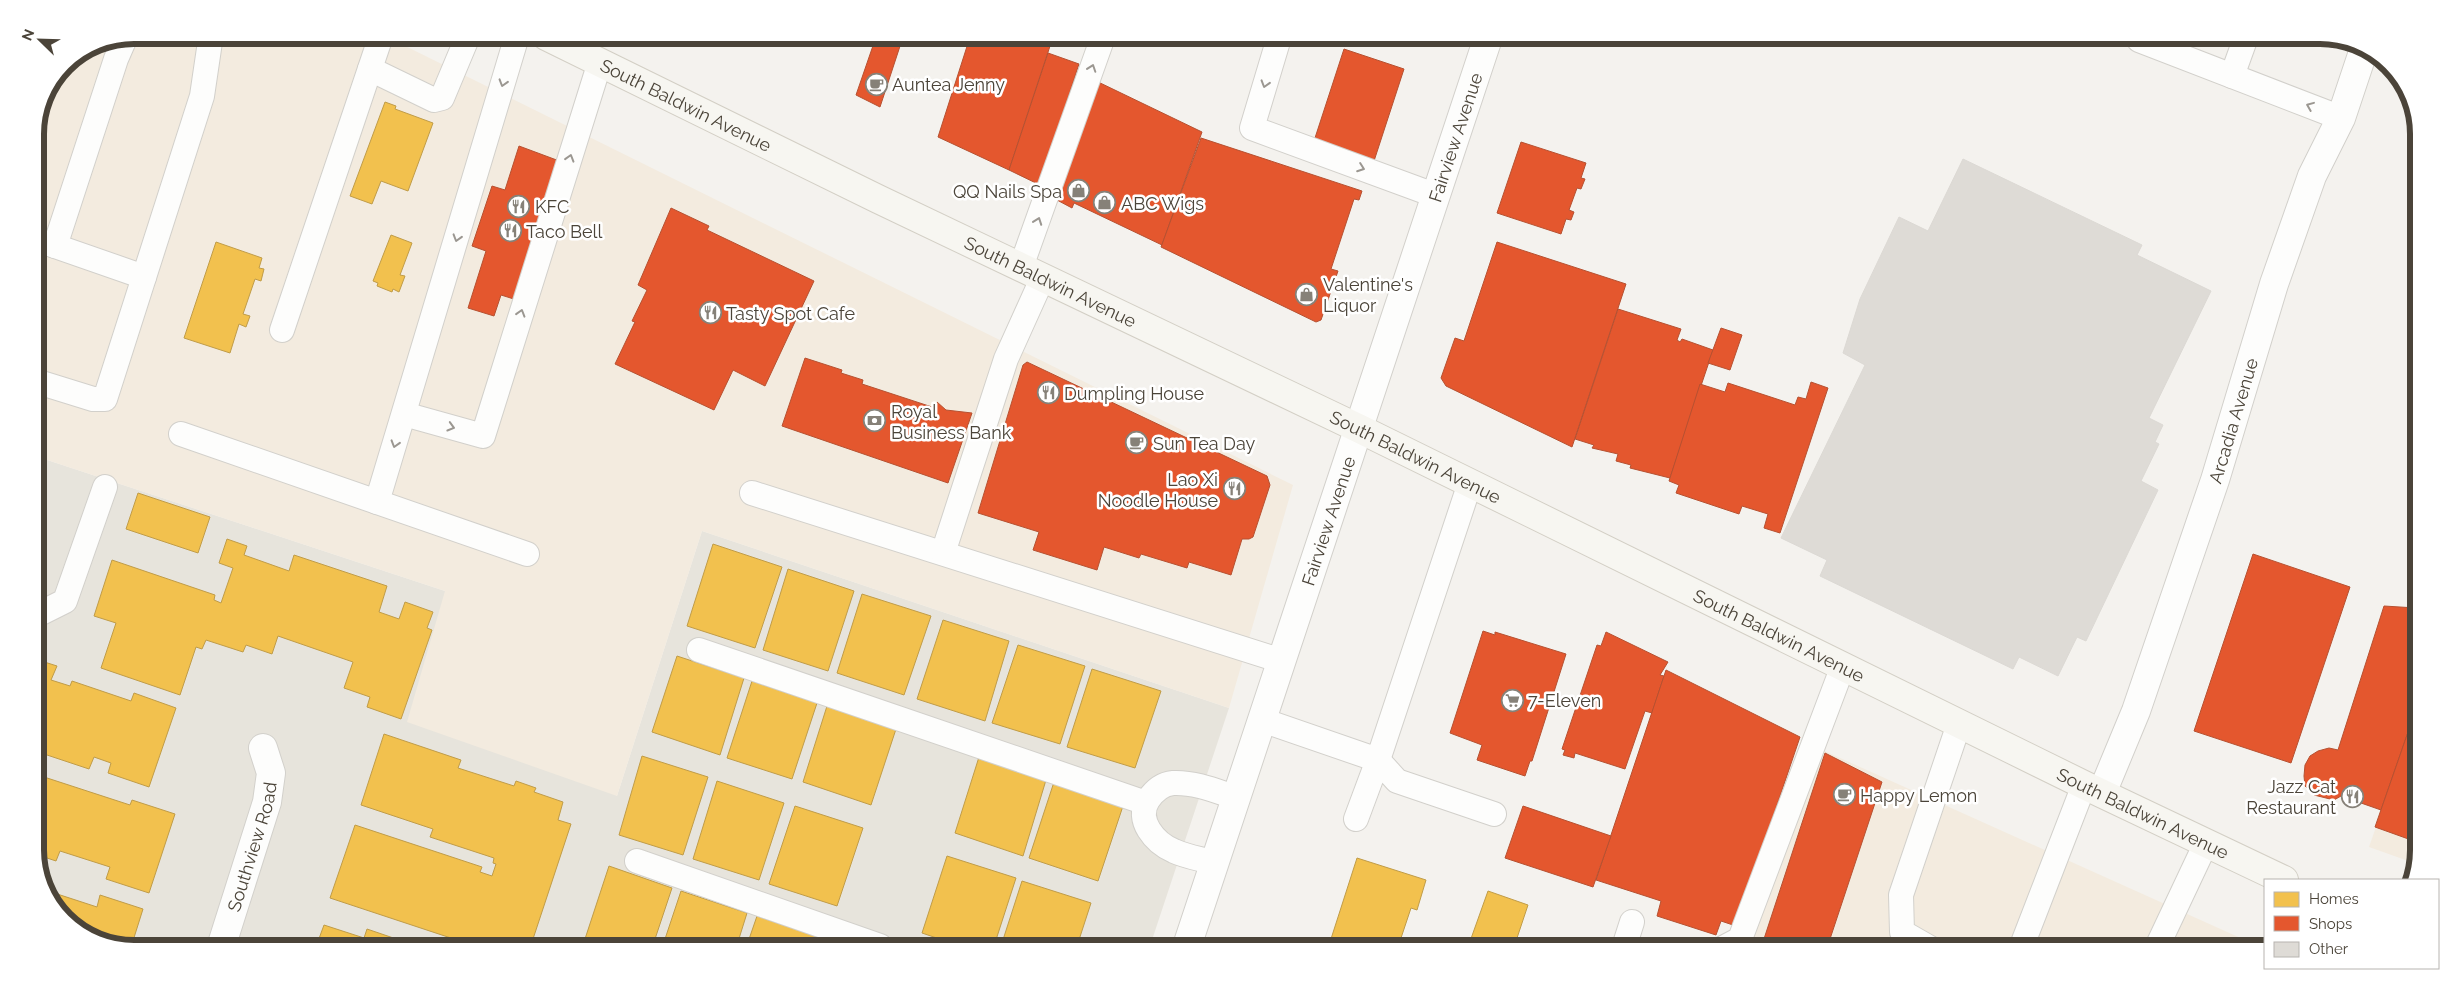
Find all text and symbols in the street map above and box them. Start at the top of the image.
north arrow [15,15,65,65]
text: N [19,27,37,43]
street label: South Baldwin Avenue [597,54,775,156]
one-way arrow [1086,64,1096,72]
street label: Fairview Avenue [1424,70,1486,205]
cafe icon: Auntea Jenny [864,72,888,96]
place label: Auntea Jenny [892,74,1005,95]
one-way arrow [499,78,509,86]
one-way arrow [1261,80,1271,88]
one-way arrow [2307,102,2315,112]
one-way arrow [564,154,574,162]
one-way arrow [1356,162,1365,172]
shop icon: QQ Nails Spa [1066,179,1090,203]
place label: QQ Nails Spa [953,181,1062,202]
shop icon: ABC Wigs [1093,191,1117,215]
place label: ABC Wigs [1121,193,1204,214]
restaurant icon: KFC [507,194,531,218]
place label: KFC [535,196,569,217]
one-way arrow [1032,217,1042,226]
restaurant icon: Taco Bell [498,219,522,243]
place label: Taco Bell [526,221,602,242]
street label: South Baldwin Avenue [961,231,1140,331]
one-way arrow [452,234,462,242]
place label: Valentine's Liquor [1323,274,1413,316]
shop icon: Valentine's Liquor [1295,282,1319,306]
restaurant icon: Tasty Spot Cafe [698,301,722,325]
place label: Tasty Spot Cafe [726,303,855,324]
one-way arrow [516,309,526,317]
street label: Arcadia Avenue [2204,355,2262,486]
restaurant icon: Dumpling House [1036,381,1060,405]
place label: Dumpling House [1064,383,1204,404]
place label: Royal Business Bank [891,401,1012,443]
street label: South Baldwin Avenue [1327,406,1505,507]
bank icon: Royal Business Bank [863,409,887,433]
one-way arrow [446,421,455,432]
cafe icon: Sun Tea Day [1125,431,1149,455]
place label: Sun Tea Day [1153,433,1255,454]
one-way arrow [390,439,400,448]
street label: Fairview Avenue [1297,453,1359,588]
place label: Lao Xi Noodle House [1098,469,1218,511]
restaurant icon: Lao Xi Noodle House [1222,477,1246,501]
street label: South Baldwin Avenue [1690,584,1868,686]
supermarket icon: 7-Eleven [1500,688,1524,712]
place label: 7-Eleven [1528,690,1601,711]
street label: South Baldwin Avenue [2054,763,2233,863]
place label: Jazz Cat Restaurant [2246,776,2336,818]
street label: Southview Road [222,780,280,914]
cafe icon: Happy Lemon [1832,783,1856,807]
restaurant icon: Jazz Cat Restaurant [2340,784,2364,808]
place label: Happy Lemon [1860,785,1977,806]
legend [2264,879,2439,969]
text: Homes [2309,890,2359,908]
text: Shops [2309,915,2352,933]
text: Other [2309,940,2349,958]

